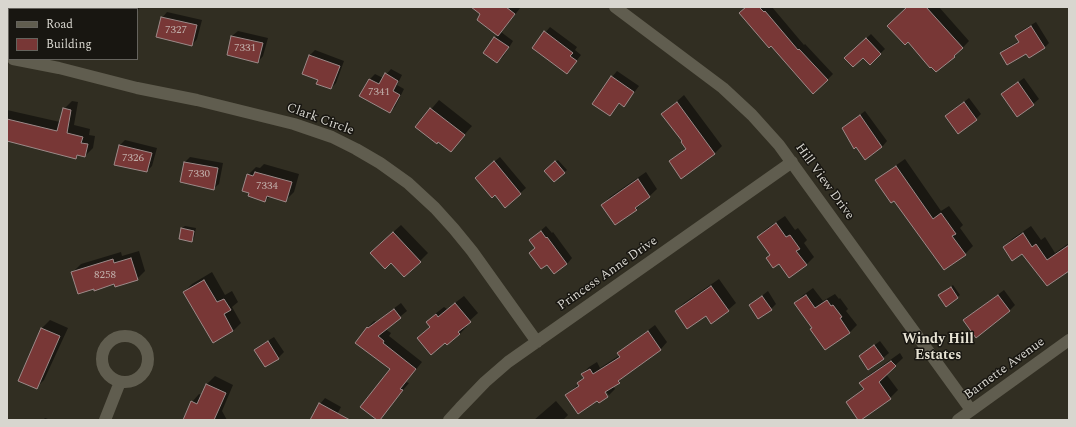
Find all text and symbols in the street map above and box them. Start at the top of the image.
legend [8,8,138,60]
text: Road [46,15,73,34]
house number: 7327 [165,24,187,38]
text: Building [46,35,92,54]
house number: 7331 [234,42,256,56]
house number: 7341 [368,86,390,100]
street label: Clark Circle [284,101,356,139]
street label: Hill View Drive [791,141,857,223]
house number: 7326 [122,152,144,166]
house number: 7330 [188,168,210,182]
house number: 7334 [256,180,278,194]
street label: Princess Anne Drive [555,234,661,314]
house number: 8258 [94,269,116,283]
district label: Windy Hill Estates [902,332,974,364]
street label: Barnette Avenue [962,335,1048,403]

